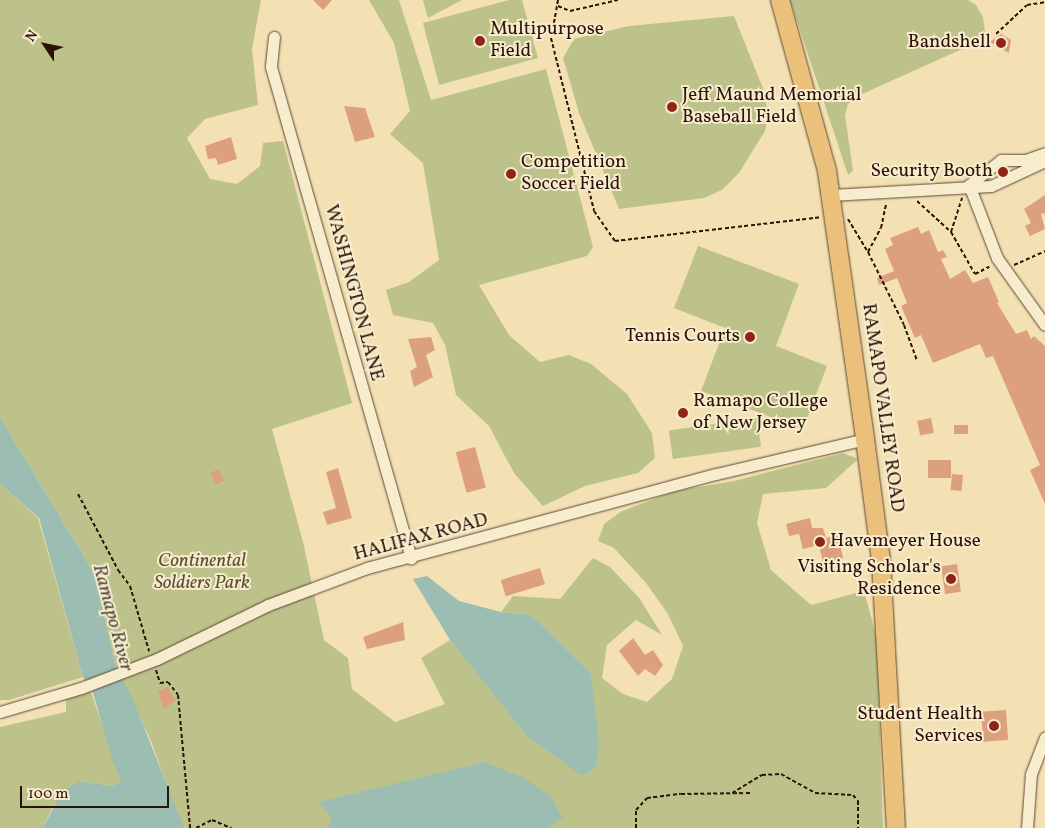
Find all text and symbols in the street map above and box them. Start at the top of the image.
place label: Multipurpose Field [490,19,604,63]
north arrow [20,20,70,70]
text: N [21,27,43,46]
place label: Bandshell [908,32,991,54]
marker: Multipurpose Field [474,35,486,47]
marker: Bandshell [995,37,1007,49]
place label: Jeff Maund Memorial Baseball Field [682,85,859,129]
marker: Jeff Maund Memorial Baseball Field [666,101,678,113]
place label: Competition Soccer Field [521,152,626,196]
place label: Security Booth [870,161,993,183]
marker: Security Booth [997,166,1009,178]
marker: Competition Soccer Field [505,168,517,180]
street label: WASHINGTON LANE [318,202,388,384]
street label: RAMAPO VALLEY ROAD [856,302,908,514]
place label: Tennis Courts [625,326,740,348]
marker: Tennis Courts [744,331,756,343]
place label: Ramapo College of New Jersey [693,391,828,435]
marker: Ramapo College of New Jersey [677,407,689,419]
street label: HALIFAX ROAD [351,509,491,567]
place label: Havemeyer House [830,531,981,553]
marker: Havemeyer House [814,536,826,548]
park label: Continental Soldiers Park [154,551,250,595]
place label: Visiting Scholar's Residence [797,557,941,601]
water label: Ramapo River [86,562,138,674]
marker: Visiting Scholar's Residence [945,573,957,585]
place label: Student Health Services [857,704,983,748]
marker: Student Health Services [987,719,1001,733]
scale bar [22,776,171,808]
text: 100 m [28,784,68,805]

